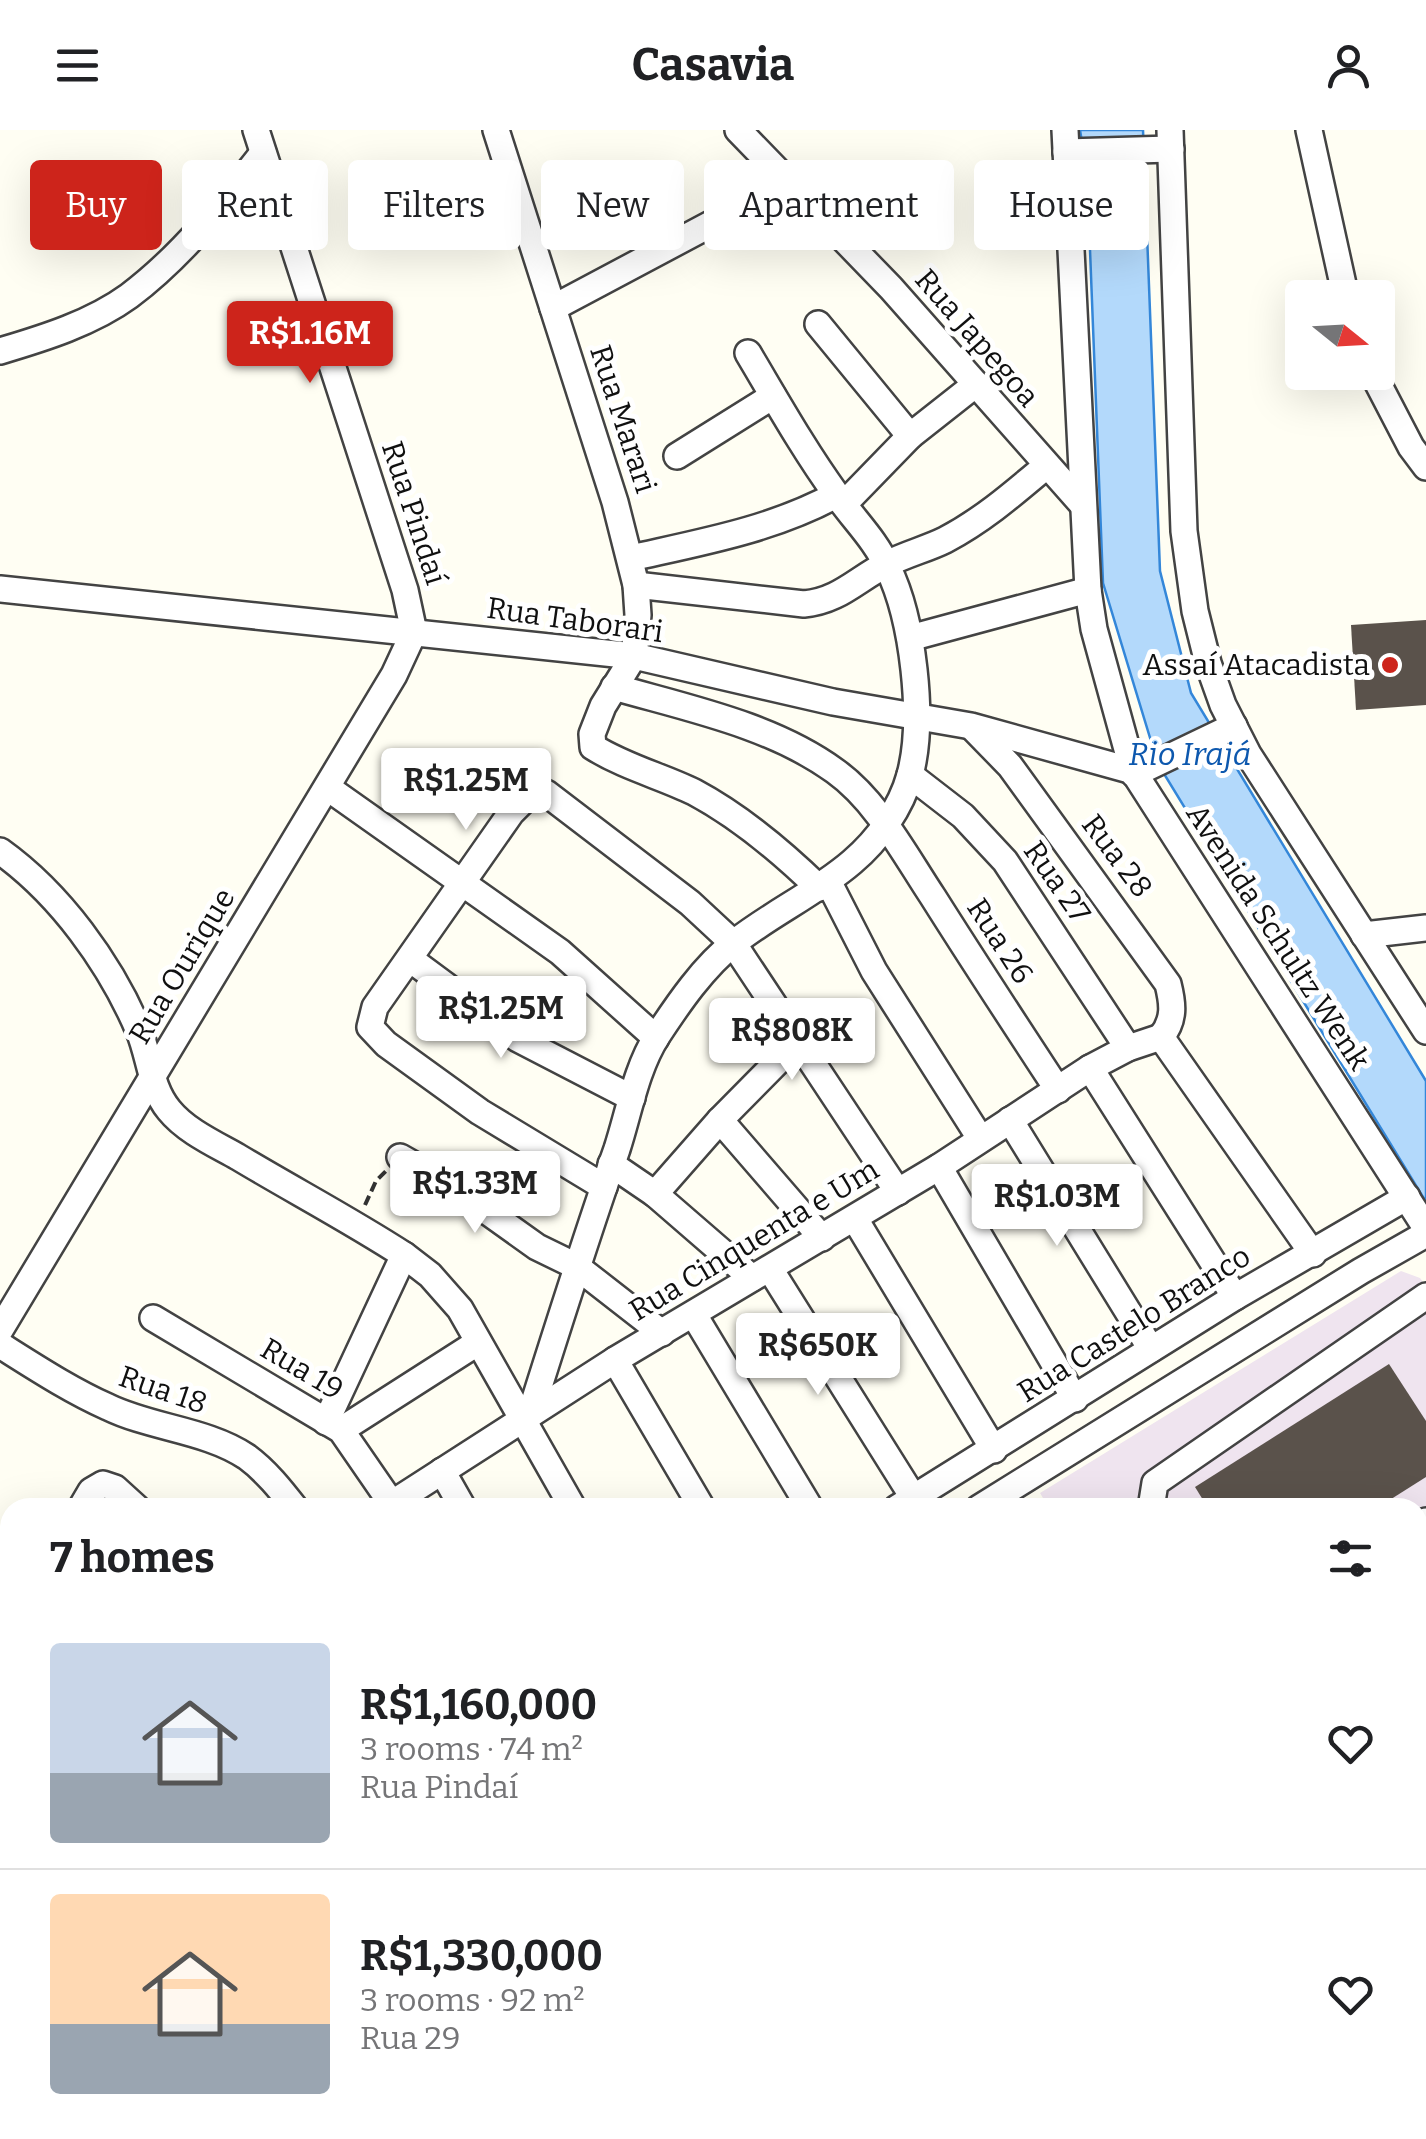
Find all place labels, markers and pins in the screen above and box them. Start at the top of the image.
pin: R$1.16M [218,301,402,386]
place label: Assaí Atacadista [1143,647,1370,683]
marker: Assaí Atacadista [1379,654,1401,676]
pin: R$1.25M [374,748,558,833]
pin: R$1.25M [409,976,593,1061]
pin: R$808K [711,998,873,1083]
pin: R$1.33M [383,1151,567,1236]
pin: R$1.03M [965,1164,1149,1249]
pin: R$650K [737,1313,899,1398]

